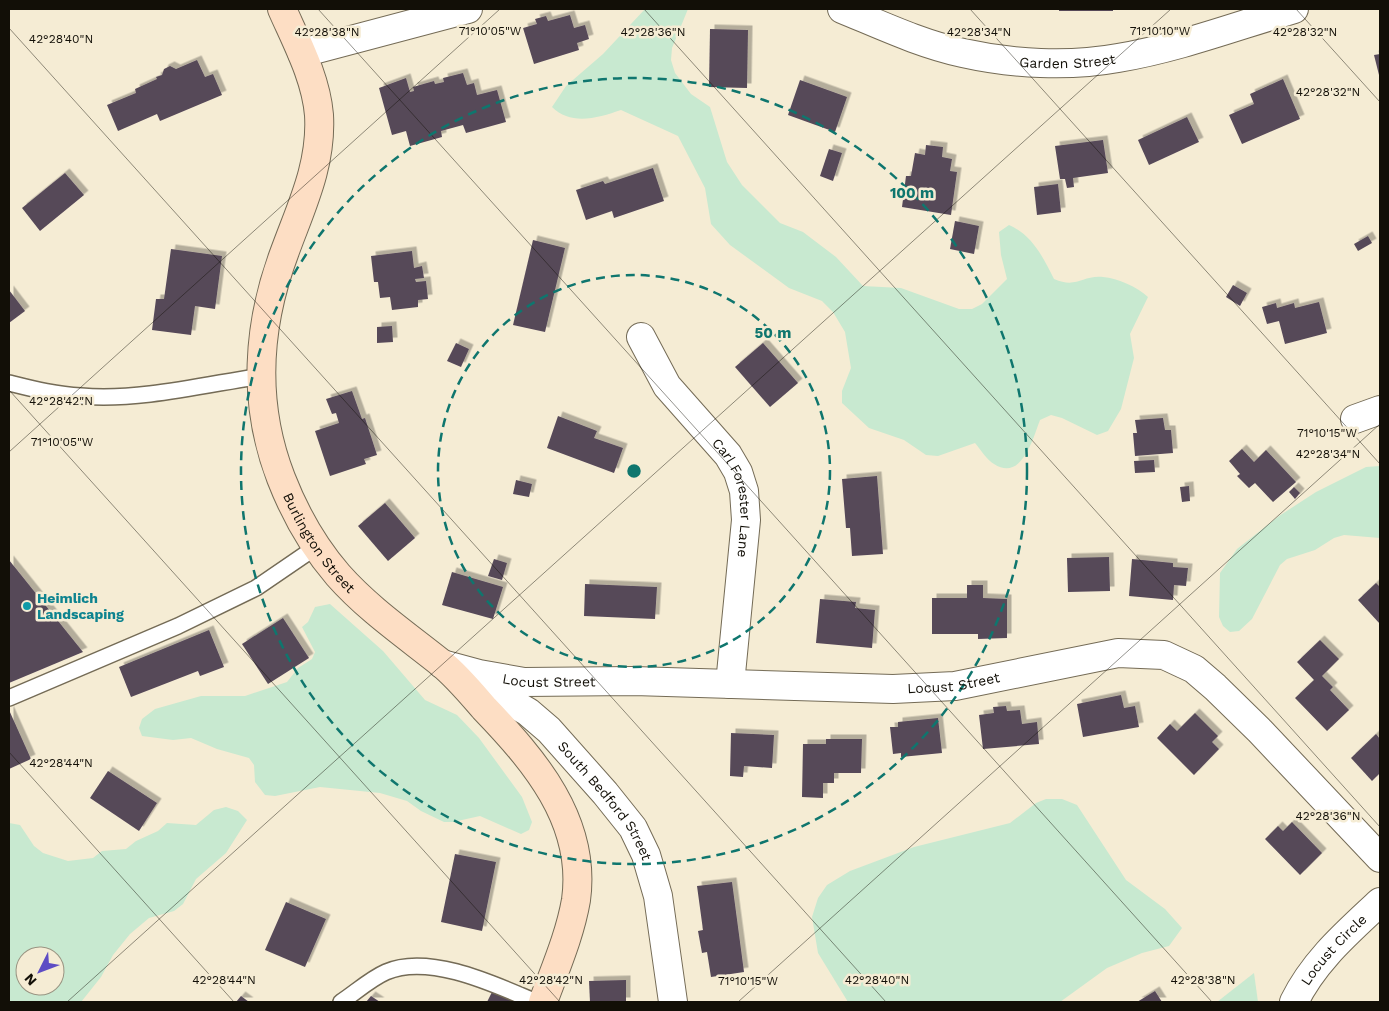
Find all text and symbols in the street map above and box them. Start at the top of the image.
text: 71°10'05"W [459,24,522,38]
text: 71°10'10"W [1130,24,1191,38]
text: 42°28'38"N [294,25,360,39]
text: 42°28'36"N [621,25,685,39]
text: 42°28'34"N [947,25,1011,39]
text: 42°28'32"N [1273,25,1337,39]
text: 42°28'40"N [29,32,93,46]
street label: Garden Street [1019,51,1117,71]
text: 42°28'32"N [1296,85,1360,99]
text: 100 m [890,184,934,202]
text: 50 m [755,324,791,342]
text: 42°28'42"N [29,394,93,408]
text: 71°10'15"W [1297,426,1357,440]
text: 71°10'05"W [31,435,94,449]
street label: Carl Forester Lane [709,435,754,558]
text: 42°28'34"N [1296,447,1360,461]
centre of rings [625,462,643,480]
street label: Burlington Street [280,490,358,596]
place label: Heimlich Landscaping [37,590,124,622]
marker: Heimlich Landscaping [21,600,33,612]
street label: Locust Street [907,669,1001,696]
street label: Locust Street [501,670,596,690]
street label: South Bedford Street [555,738,655,862]
text: 42°28'44"N [29,756,93,770]
text: 42°28'36"N [1296,809,1360,823]
street label: Locust Circle [1298,911,1370,988]
north arrow [15,946,65,996]
text: N [21,970,40,989]
text: 42°28'44"N [192,973,256,987]
text: 42°28'42"N [519,973,583,987]
text: 42°28'40"N [845,973,909,987]
text: 42°28'38"N [1170,973,1236,987]
text: 71°10'15"W [718,974,778,988]

